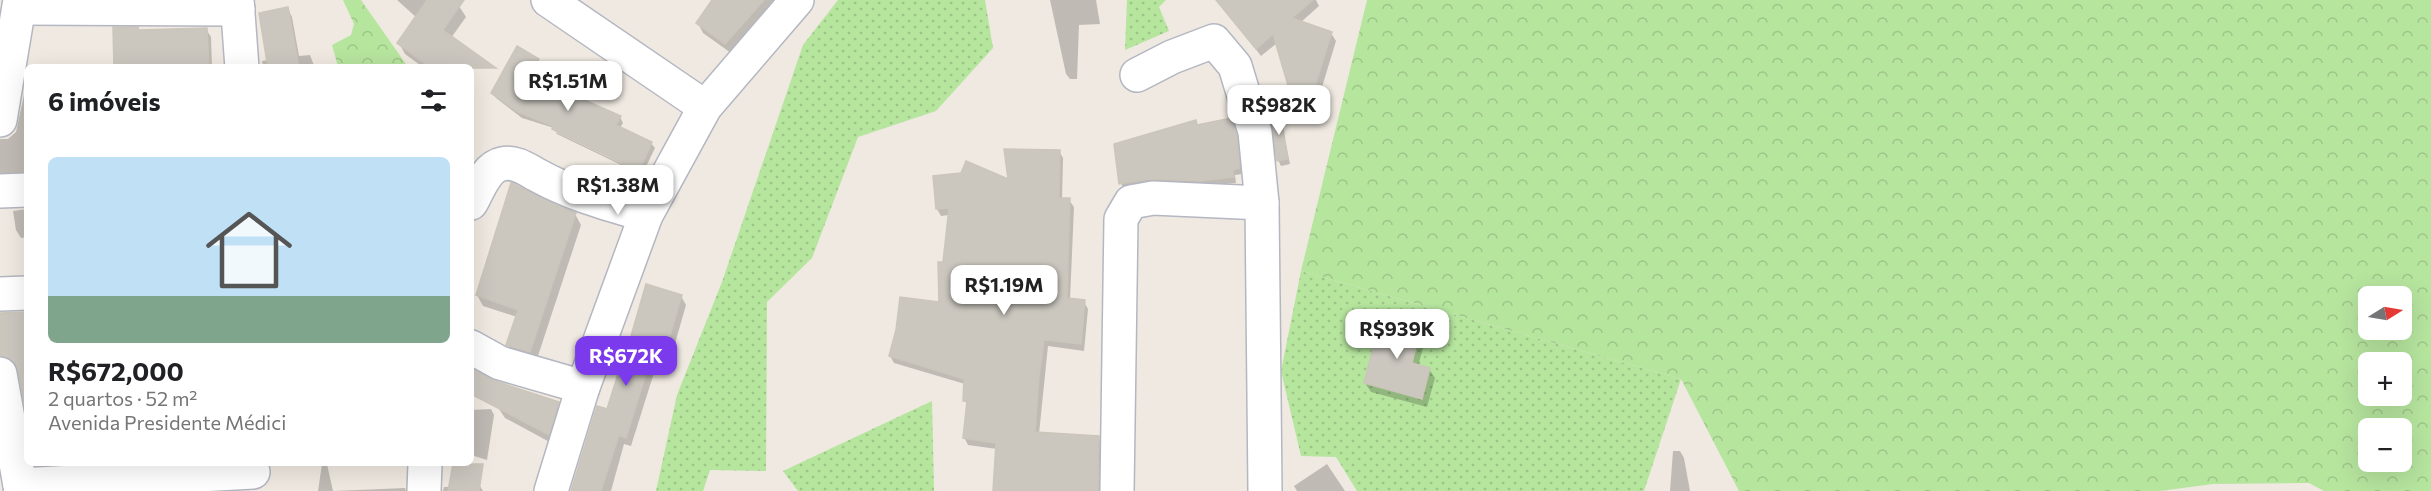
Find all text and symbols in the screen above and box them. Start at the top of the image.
pin: R$1.51M [513,61,623,112]
text: R$1.51M [528,68,608,92]
icon: filters [417,84,450,117]
text: 6 imóveis [48,85,161,116]
pin: R$982K [1230,85,1328,136]
text: R$982K [1241,92,1317,116]
pin: R$1.38M [563,165,673,216]
text: R$1.38M [577,172,659,196]
icon: home [195,196,303,304]
pin: R$1.19M [949,265,1059,316]
text: R$1.19M [965,272,1043,296]
north arrow [2358,286,2412,340]
map controls [2358,286,2412,472]
pin: R$939K [1348,309,1446,360]
text: R$939K [1359,316,1435,340]
pin: R$672K [577,336,675,387]
text: R$672K [589,343,663,367]
button: + [2358,352,2412,406]
text: R$672,000 [48,355,184,386]
text: 2 quartos · 52 m² [48,386,197,410]
text: Avenida Presidente Médici [48,410,286,434]
button: − [2358,418,2412,472]

